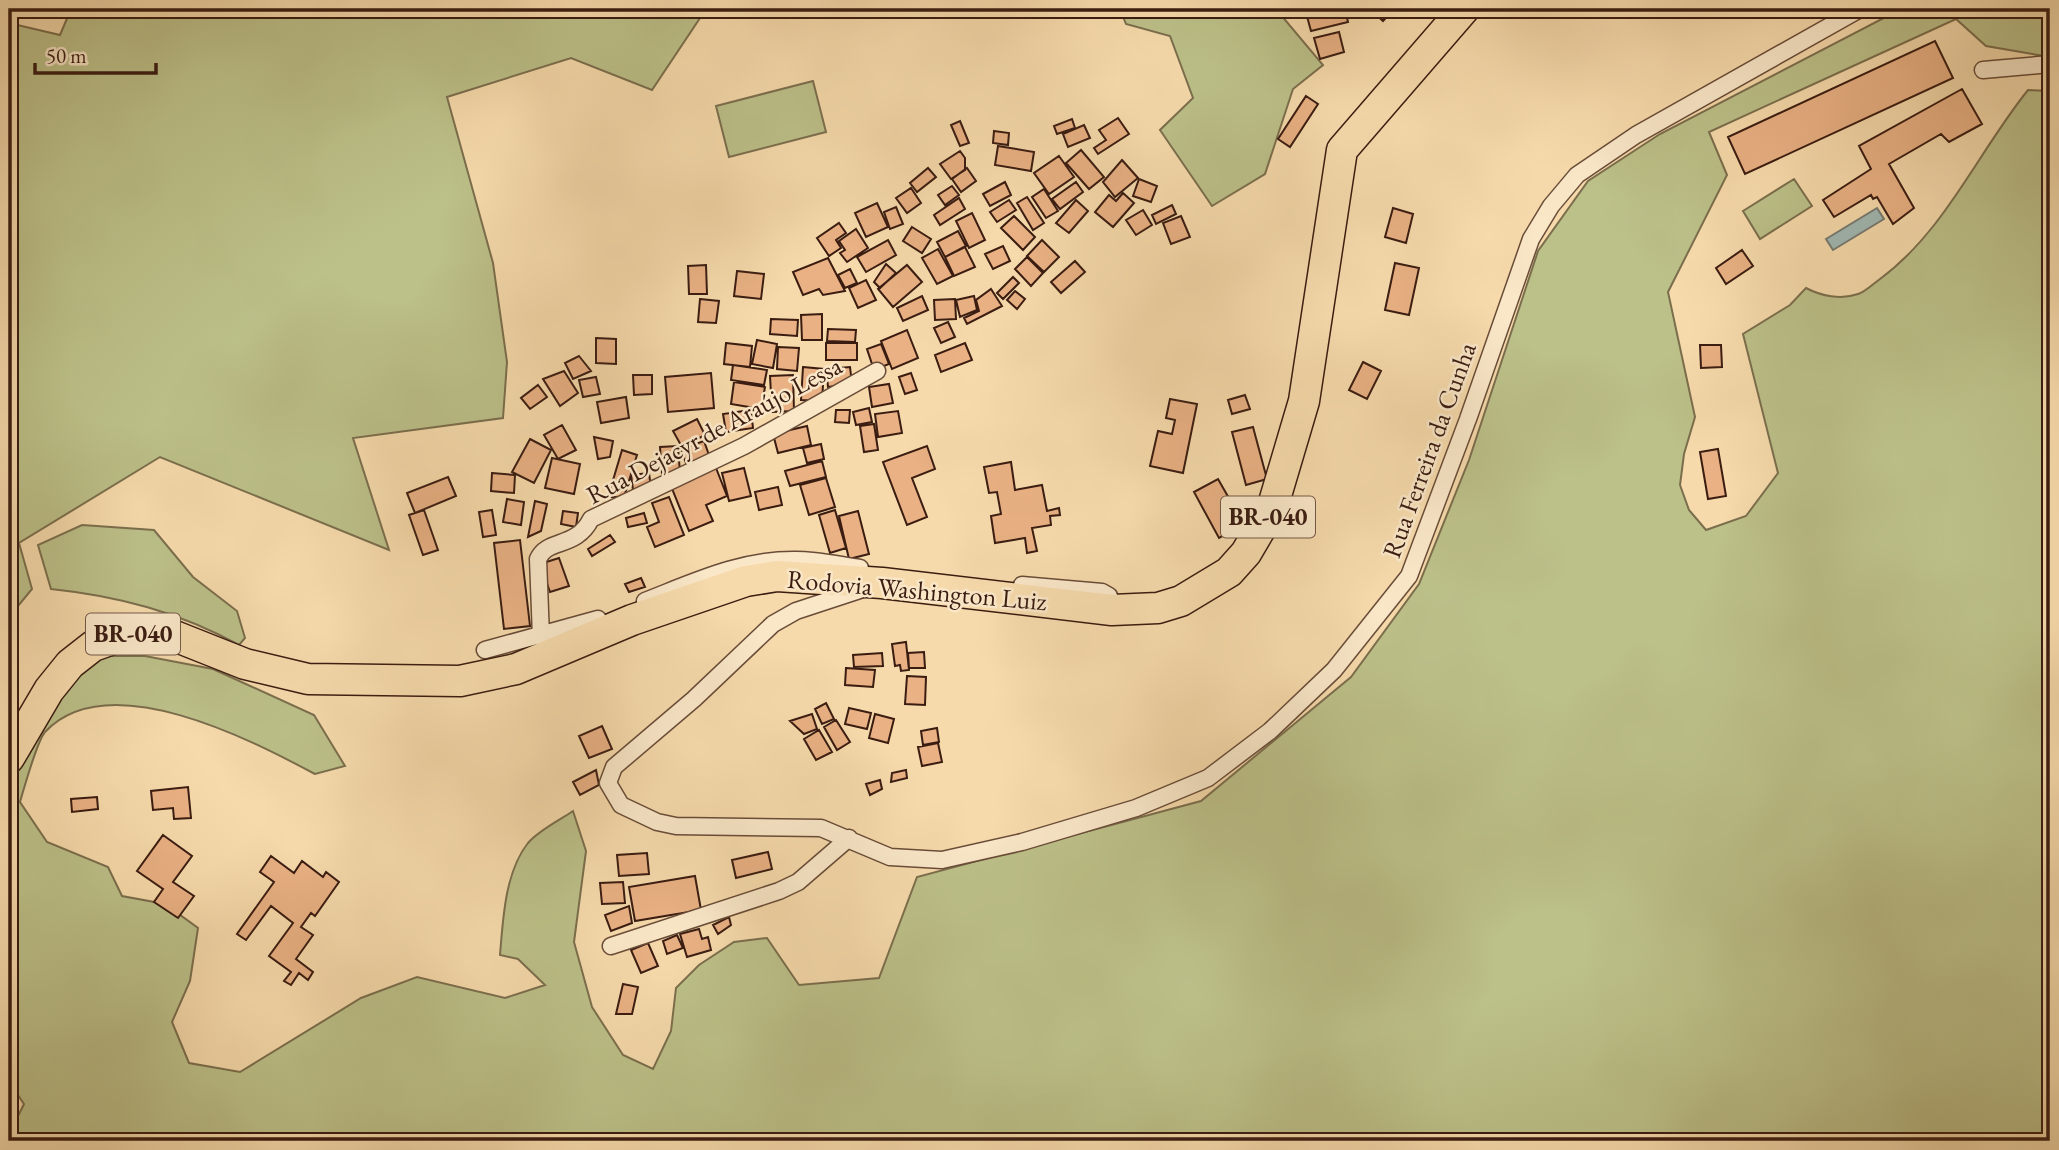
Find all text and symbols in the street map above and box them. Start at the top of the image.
scale bar [35,32,156,76]
text: 50 m [46,42,87,69]
street label: Rua Ferreira da Cunha [1374,337,1484,562]
street label: Rua Dejacyr de Araújo Lessa [580,348,848,512]
road number: BR-040 [1221,496,1315,538]
street label: Rodovia Washington Luiz [786,562,1048,618]
road number: BR-040 [86,614,180,654]

